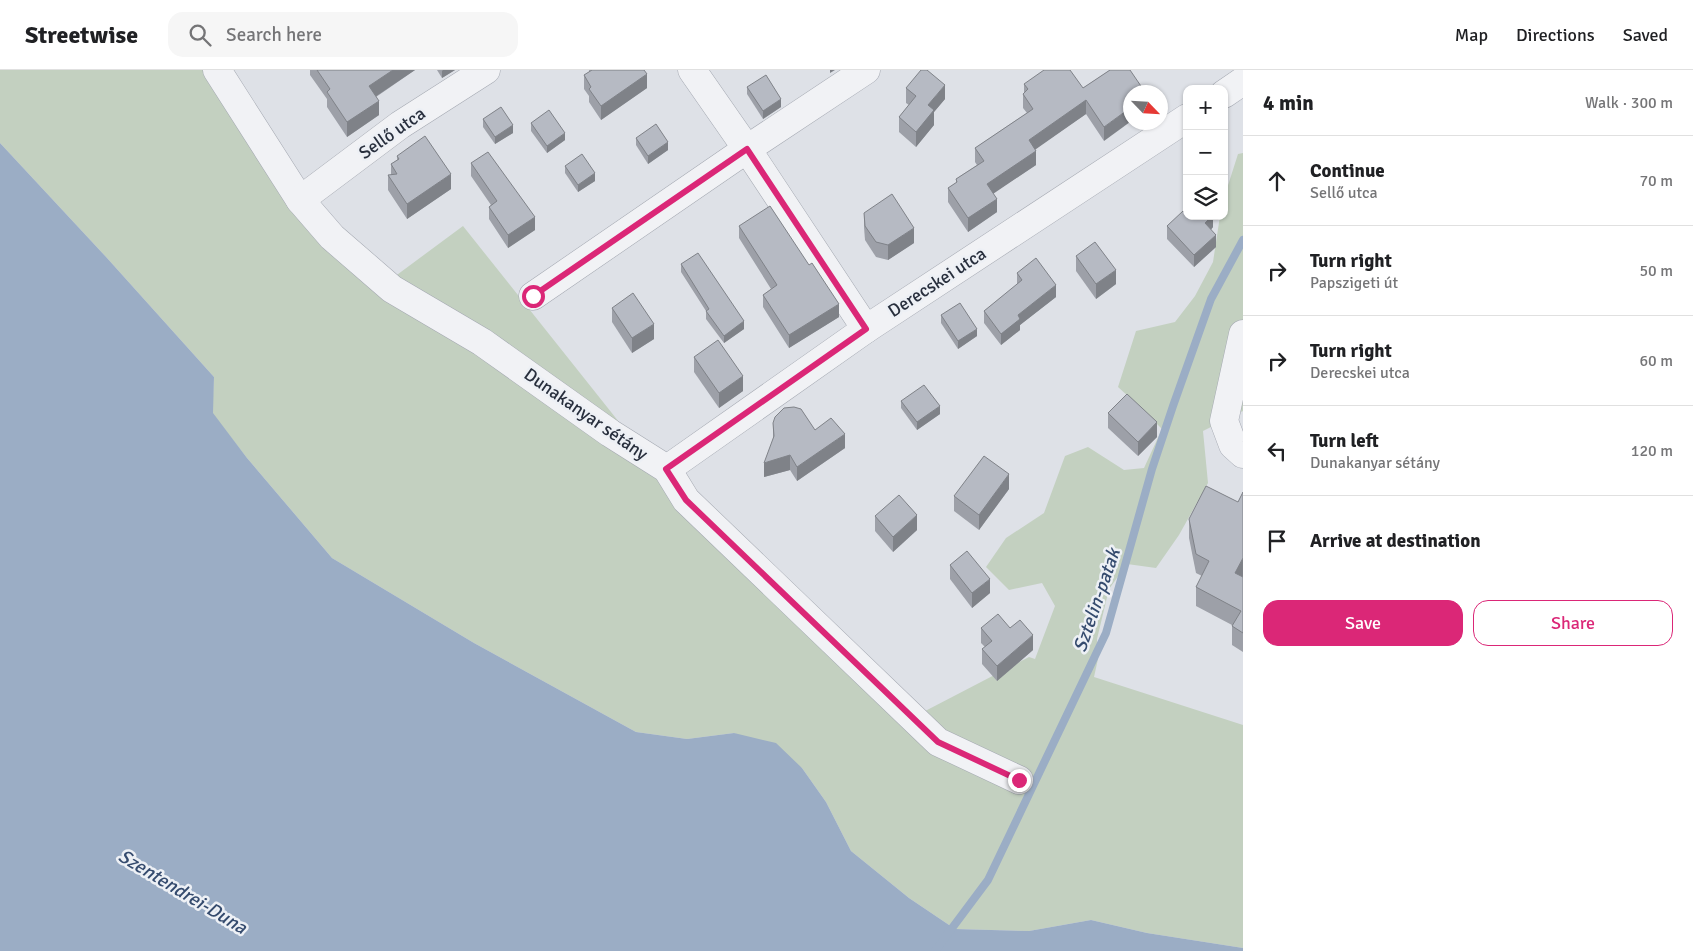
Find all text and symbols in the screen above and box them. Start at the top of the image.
search box [168,12,518,57]
text: Streetwise [25,20,138,50]
icon: search [186,21,214,49]
text: Search here [226,23,322,47]
text: Map [1455,24,1488,46]
text: Directions [1516,24,1595,46]
text: Saved [1623,24,1668,46]
north arrow [1123,85,1168,130]
map controls [1183,85,1228,220]
button: + [1183,85,1228,130]
text: 4 min [1263,90,1314,116]
text: Walk · 300 m [1585,93,1673,113]
street label: Sellő utca [355,102,429,164]
button: − [1183,130,1228,175]
text: Continue [1310,159,1385,183]
icon: ahead [1263,167,1291,195]
text: 70 m [1639,171,1673,191]
button: layers [1183,175,1228,220]
text: Sellő utca [1310,183,1378,203]
street label: Derecskei utca [884,242,990,322]
text: Turn right [1310,249,1392,273]
icon: right [1263,257,1291,285]
text: 50 m [1639,261,1673,281]
text: Papszigeti út [1310,273,1398,293]
route start [522,285,545,308]
text: Turn right [1310,339,1392,363]
icon: right [1263,347,1291,375]
text: 60 m [1639,351,1673,371]
street label: Dunakanyar sétány [520,363,653,465]
text: Derecskei utca [1310,363,1410,383]
text: Turn left [1310,429,1379,453]
icon: left [1263,437,1291,465]
text: 120 m [1631,441,1673,461]
text: Dunakanyar sétány [1310,453,1440,473]
icon: arrive [1263,527,1291,555]
text: Arrive at destination [1310,529,1481,553]
water label: Sztelin-patak [1068,544,1126,655]
button: Save [1263,600,1463,646]
button: Share [1473,600,1673,646]
route end [1008,769,1031,792]
water label: Szentendrei-Duna [114,844,252,940]

